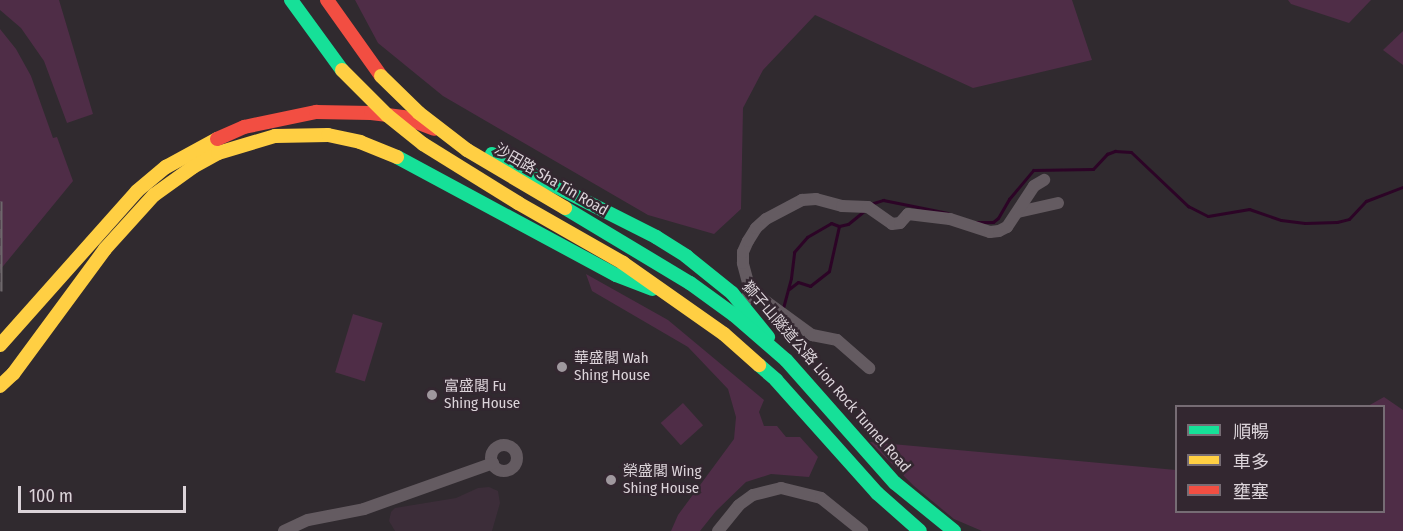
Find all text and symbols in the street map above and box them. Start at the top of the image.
street label: 沙田路 Sha Tin Road [491,140,611,220]
street label: 獅子山隧道公路 Lion Rock Tunnel Road [738,278,914,476]
place label: 華盛閣 Wah Shing House [574,349,650,384]
marker: 華盛閣 Wah Shing House [555,360,569,374]
place label: 富盛閣 Fu Shing House [444,377,520,412]
marker: 富盛閣 Fu Shing House [425,388,439,402]
legend [1175,405,1385,513]
text: 順暢 [1233,421,1269,443]
text: 車多 [1233,451,1269,473]
place label: 榮盛閣 Wing Shing House [623,462,701,497]
marker: 榮盛閣 Wing Shing House [604,473,618,487]
scale bar [21,474,189,512]
text: 壅塞 [1233,481,1269,503]
text: 100 m [29,485,73,507]

